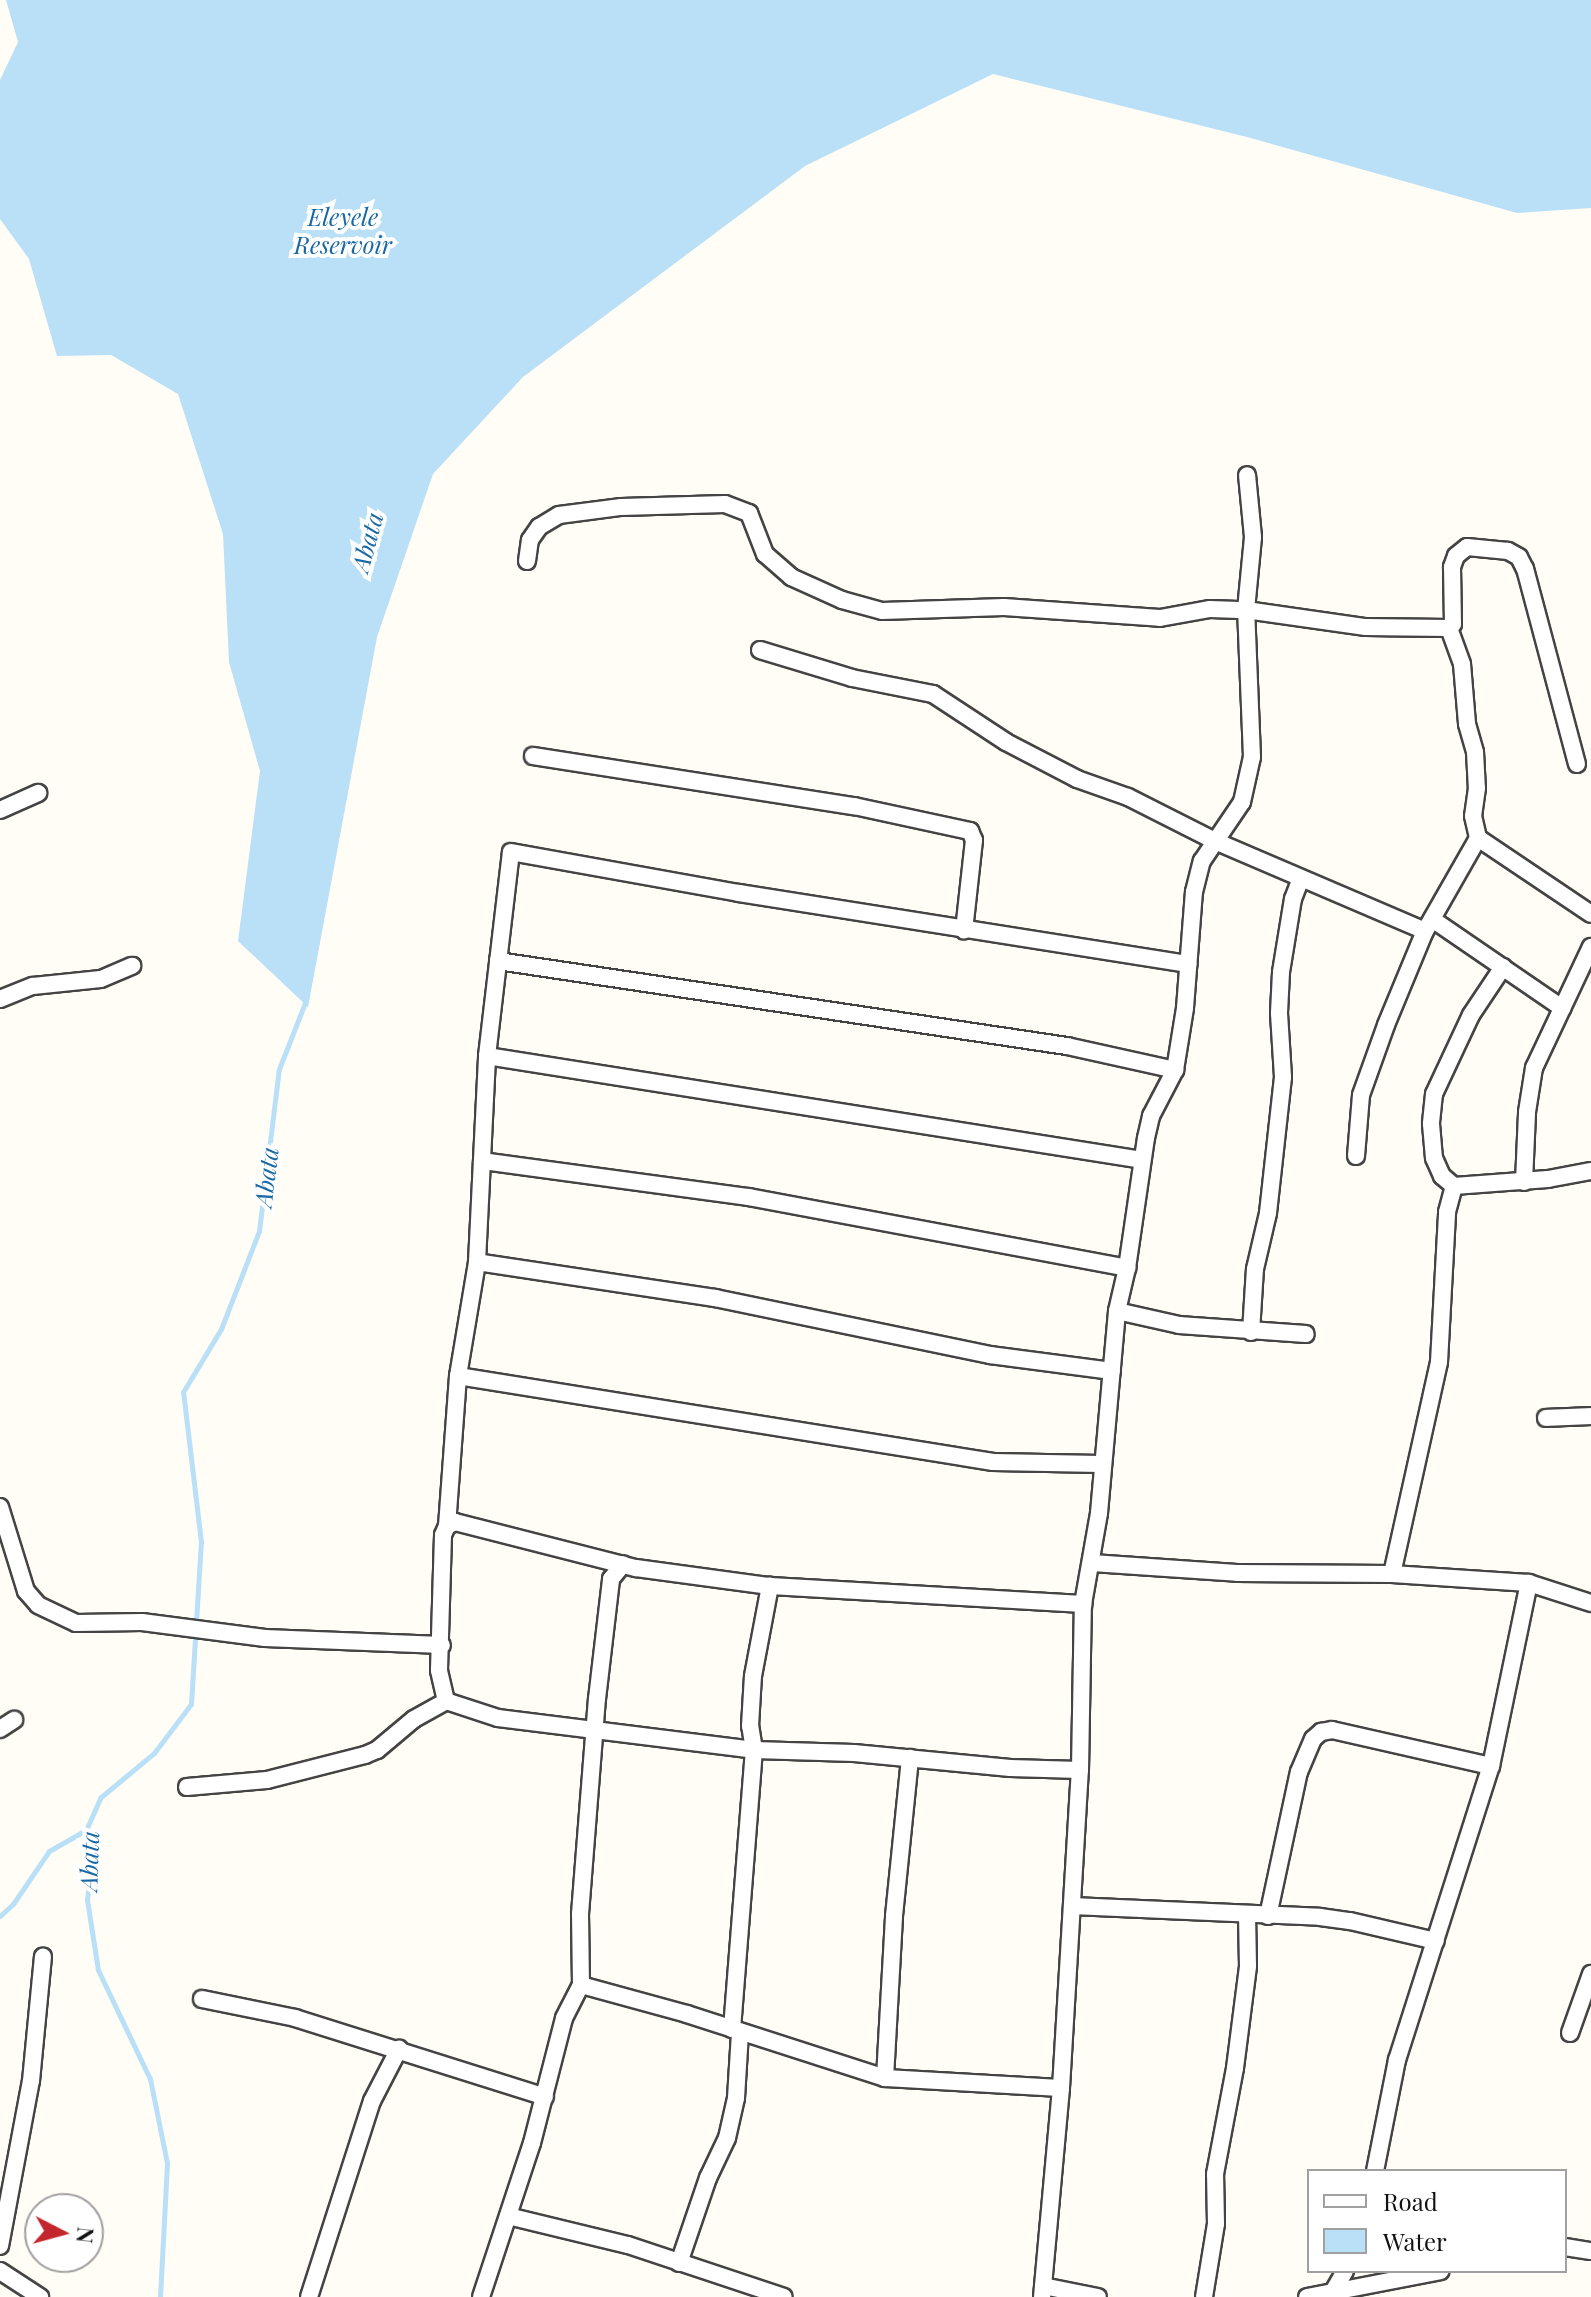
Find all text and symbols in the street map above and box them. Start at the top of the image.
water label: Eleyele Reservoir [294,203,392,259]
water label: Abata [345,509,389,575]
water label: Abata [248,1145,284,1209]
water label: Abata [74,1830,104,1892]
legend [1307,2169,1567,2273]
text: Road [1383,2185,1438,2217]
north arrow [24,2193,104,2273]
text: Water [1383,2225,1447,2257]
text: N [70,2226,102,2245]

